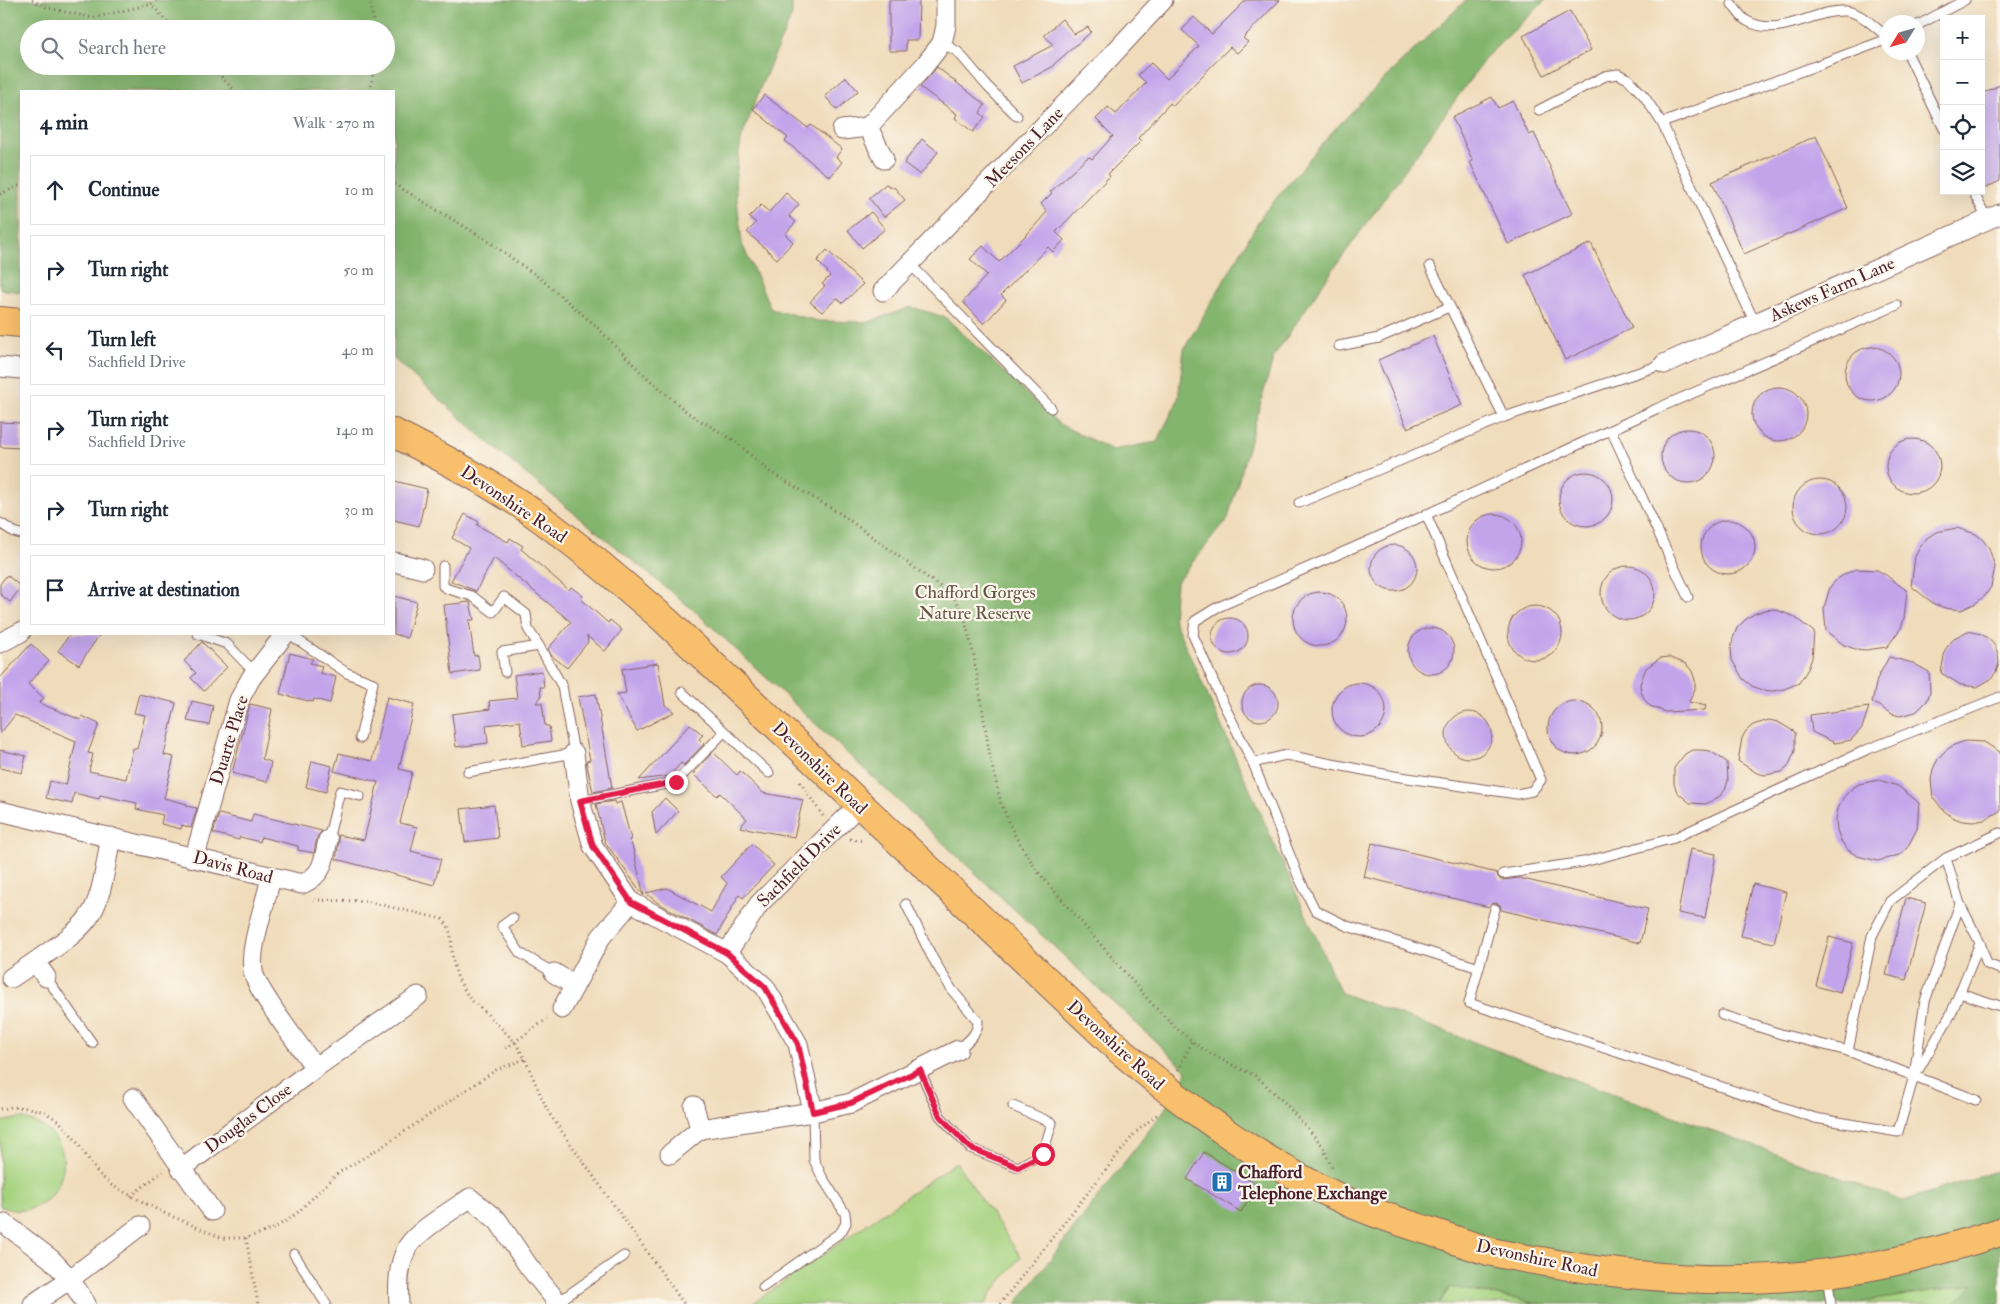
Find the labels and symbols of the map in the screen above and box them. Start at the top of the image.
north arrow [1880,15,1925,60]
street label: Meesons Lane [980,102,1069,193]
street label: Askews Farm Lane [1765,251,1899,328]
street label: Devonshire Road [456,460,572,549]
park label: Chafford Gorges Nature Reserve [914,581,1036,625]
street label: Duarte Place [205,692,254,788]
street label: Devonshire Road [767,717,872,820]
route end [665,771,688,794]
street label: Sachfield Drive [752,818,847,912]
street label: Davis Road [190,846,276,889]
street label: Devonshire Road [1062,995,1169,1095]
street label: Douglas Close [200,1078,297,1159]
route start [1032,1143,1055,1166]
place label: Chafford Telephone Exchange [1237,1161,1387,1205]
building icon: Chafford Telephone Exchange [1210,1170,1234,1194]
street label: Devonshire Road [1474,1234,1600,1283]

